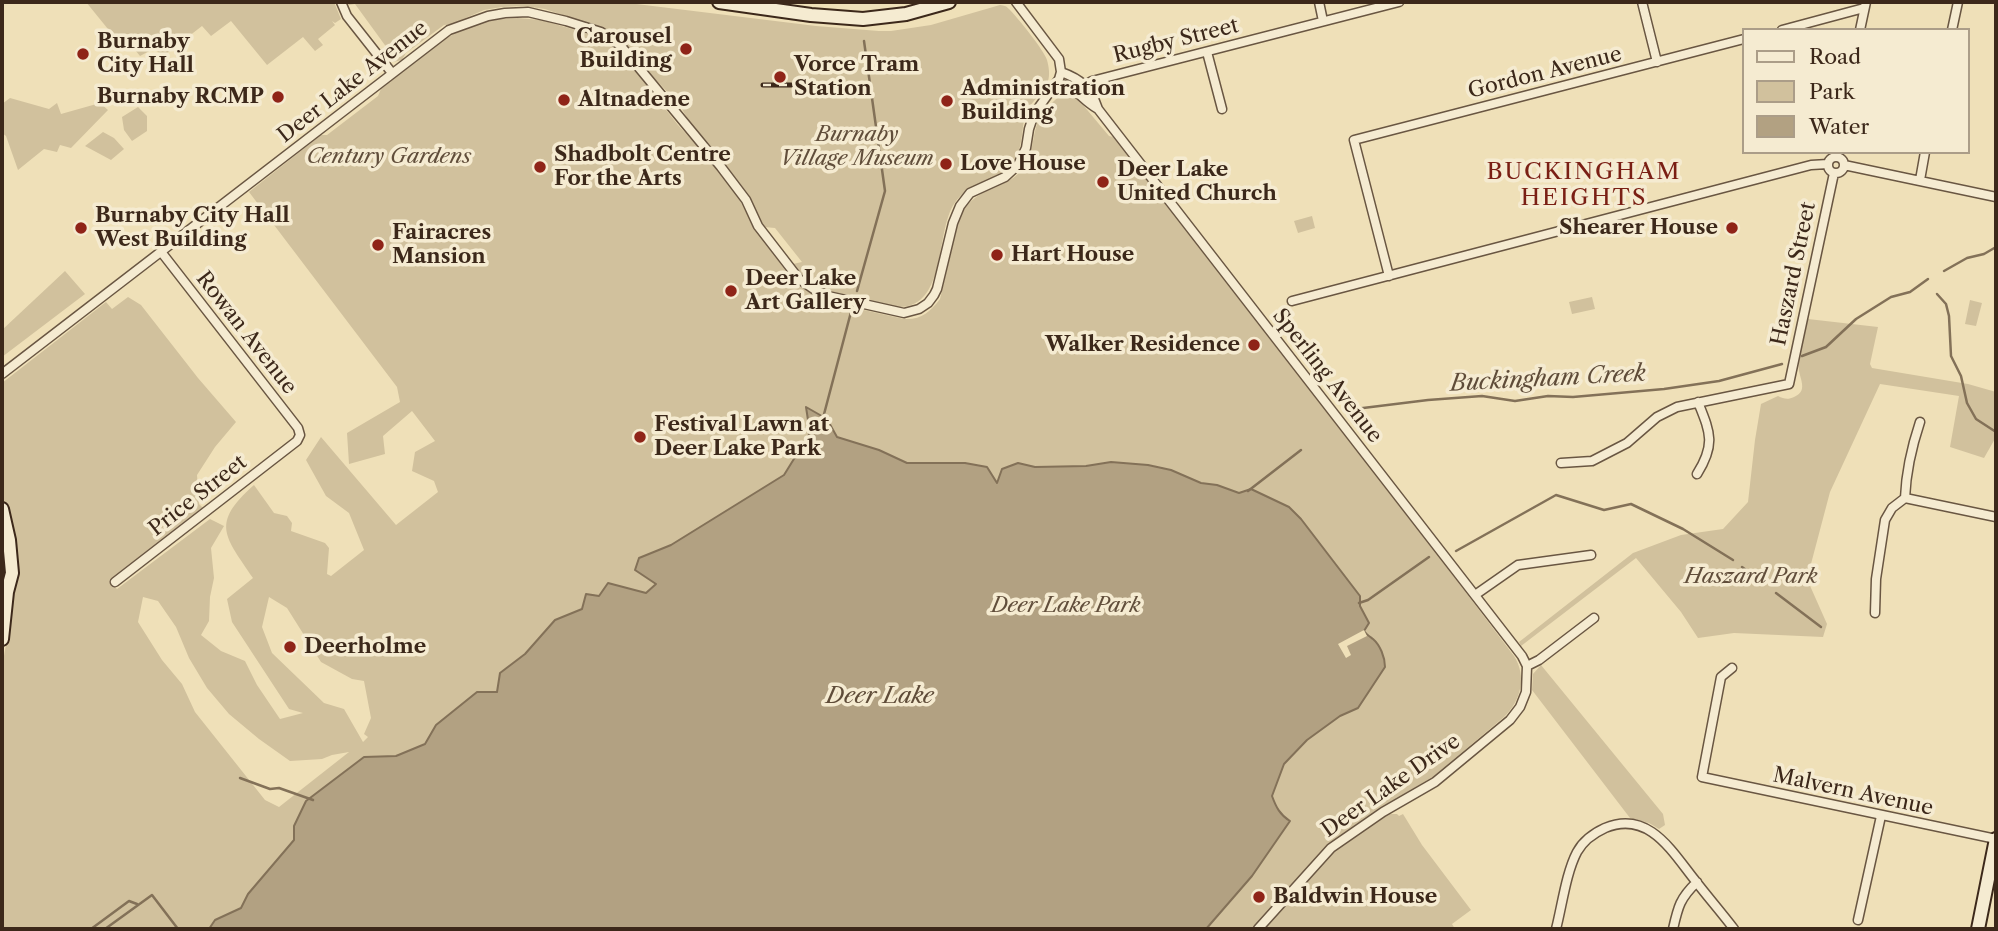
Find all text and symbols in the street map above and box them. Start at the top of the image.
street label: Rugby Street [1111,13,1241,69]
street label: Deer Lake Avenue [273,16,433,148]
place label: Carousel Building [576,24,672,74]
legend [1742,28,1970,154]
place label: Burnaby City Hall [97,29,194,79]
marker: Carousel Building [678,41,694,57]
street label: Gordon Avenue [1466,42,1624,104]
text: Road [1809,44,1861,69]
marker: Burnaby City Hall [75,46,91,62]
place label: Vorce Tram Station [794,52,919,102]
marker: Vorce Tram Station [772,69,788,85]
place label: Administration Building [961,76,1125,126]
text: Park [1809,79,1855,104]
place label: Burnaby RCMP [97,84,264,110]
place label: Altnadene [578,87,690,113]
marker: Burnaby RCMP [270,89,286,105]
marker: Altnadene [556,92,572,108]
marker: Administration Building [939,93,955,109]
text: Water [1809,114,1869,139]
park label: Burnaby Village Museum [780,122,934,172]
place label: Shadbolt Centre For the Arts [554,142,731,192]
park label: Century Gardens [307,144,471,170]
place label: Love House [960,151,1086,177]
marker: Love House [938,156,954,172]
place label: Deer Lake United Church [1117,157,1277,207]
district label: BUCKINGHAM HEIGHTS [1488,158,1680,212]
marker: Shadbolt Centre For the Arts [532,159,548,175]
marker: Deer Lake United Church [1095,174,1111,190]
street label: Haszard Street [1766,200,1822,348]
place label: Burnaby City Hall West Building [95,203,290,253]
place label: Shearer House [1559,215,1718,241]
marker: Burnaby City Hall West Building [73,220,89,236]
place label: Fairacres Mansion [392,220,491,270]
marker: Shearer House [1724,220,1740,236]
marker: Fairacres Mansion [370,237,386,253]
place label: Hart House [1011,242,1134,268]
marker: Hart House [989,247,1005,263]
place label: Deer Lake Art Gallery [745,266,866,316]
street label: Rowan Avenue [190,267,302,399]
marker: Deer Lake Art Gallery [723,283,739,299]
street label: Sperling Avenue [1267,304,1387,448]
place label: Walker Residence [1045,332,1240,358]
marker: Walker Residence [1246,337,1262,353]
water label: Buckingham Creek [1449,360,1647,398]
place label: Festival Lawn at Deer Lake Park [654,412,829,462]
marker: Festival Lawn at Deer Lake Park [632,429,648,445]
street label: Price Street [144,450,252,542]
park label: Haszard Park [1684,564,1818,590]
park label: Deer Lake Park [991,593,1141,619]
place label: Deerholme [304,634,426,660]
marker: Deerholme [282,639,298,655]
water label: Deer Lake [826,682,934,710]
street label: Deer Lake Drive [1317,729,1465,843]
street label: Malvern Avenue [1771,763,1935,821]
place label: Baldwin House [1273,884,1437,910]
marker: Baldwin House [1251,889,1267,905]

